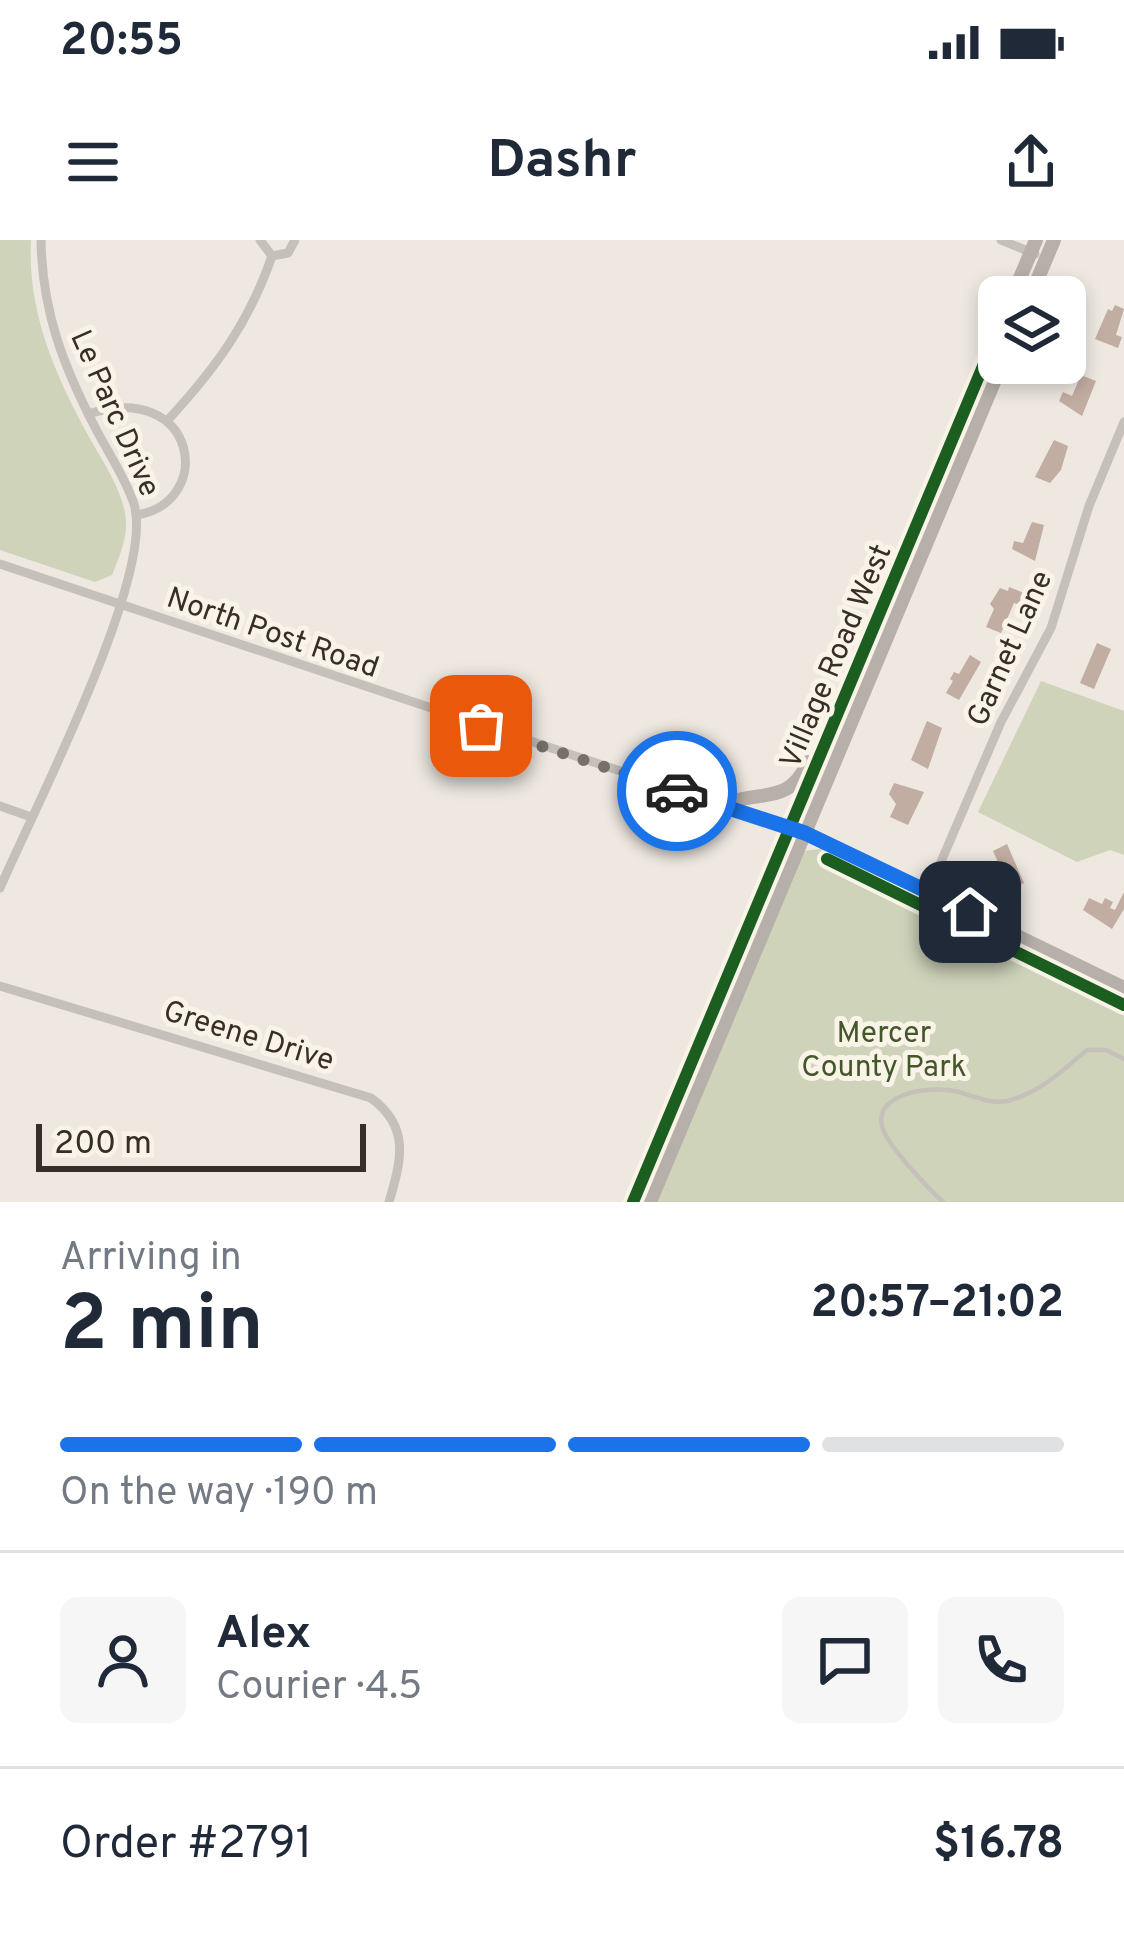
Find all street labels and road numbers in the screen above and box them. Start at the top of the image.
street label: Le Parc Drive [61,325,167,503]
street label: Village Road West [773,539,901,775]
street label: Garnet Lane [961,566,1062,733]
street label: North Post Road [161,581,383,688]
street label: Greene Drive [159,994,338,1081]

